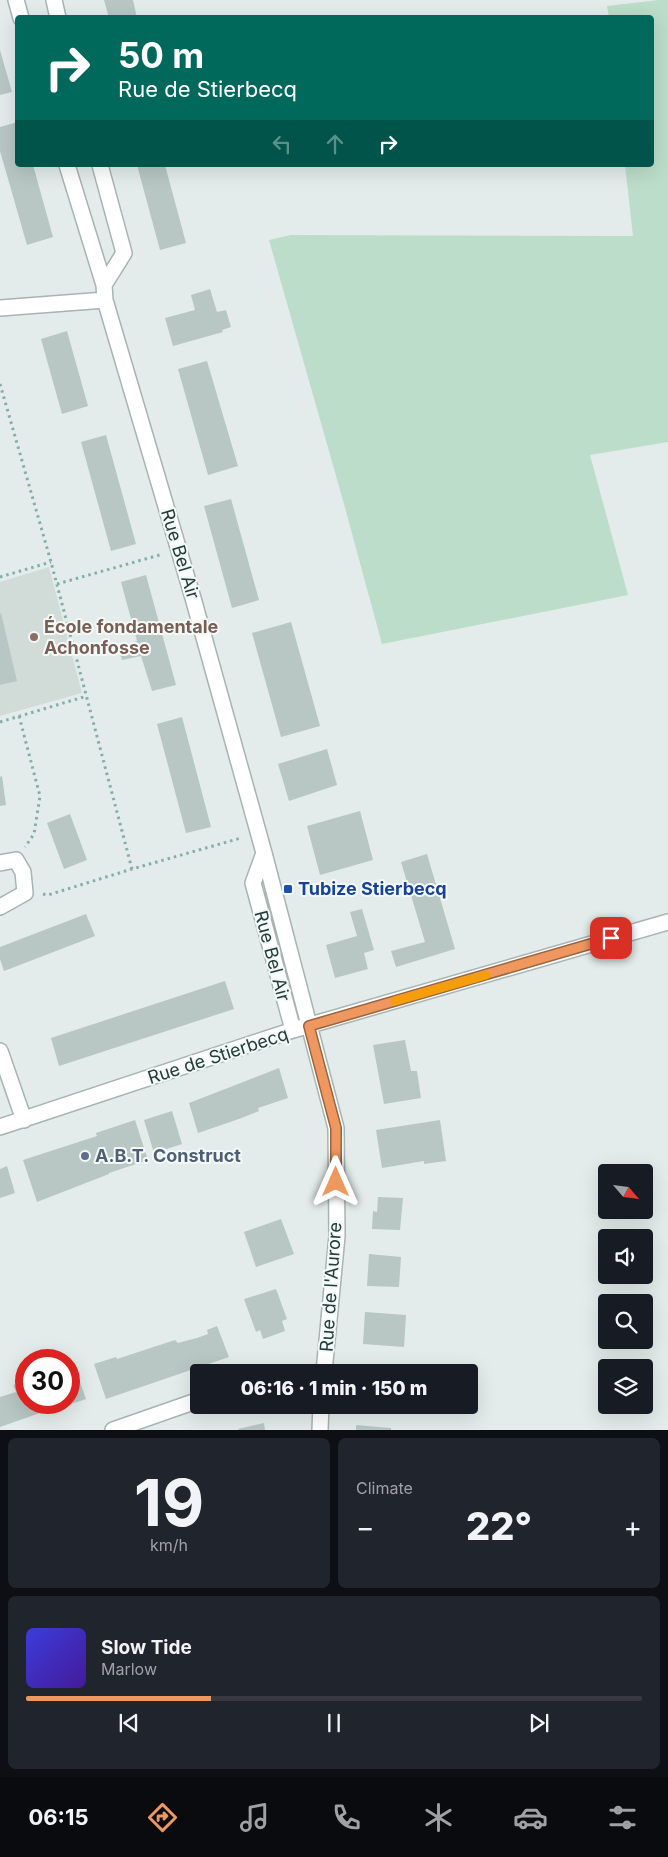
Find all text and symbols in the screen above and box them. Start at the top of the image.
text: 50 m [118,34,204,76]
icon: right [35,35,100,100]
text: Rue de Stierbecq [118,76,297,102]
icon: left [268,130,296,158]
icon: ahead [321,130,349,158]
icon: right [374,130,402,158]
street label: Rue Bel Air [157,506,204,602]
place label: École fondamentale Achonfosse [44,616,219,658]
marker: École fondamentale Achonfosse [28,631,40,643]
place label: Tubize Stierbecq [298,878,447,899]
marker: Tubize Stierbecq [282,883,294,895]
street label: Rue Bel Air [250,908,295,1004]
pin [590,917,632,959]
icon: arrive [597,924,625,952]
street label: Rue de Stierbecq [145,1023,291,1088]
place label: A.B.T. Construct [95,1145,241,1166]
marker: A.B.T. Construct [79,1150,91,1162]
position arrow [309,1155,361,1207]
north arrow [598,1164,652,1219]
map controls [598,1164,653,1414]
street label: Rue de l'Aurore [315,1221,346,1353]
button: sound [598,1229,653,1284]
button: search [598,1294,653,1349]
speed limit sign: 30 [15,1349,80,1414]
button: layers [598,1359,653,1414]
text: 06:16 · 1 min · 150 m [241,1377,427,1400]
text: 19 [134,1463,204,1542]
text: Climate [356,1478,413,1498]
text: 22° [466,1503,532,1549]
text: − [356,1510,375,1544]
text: + [623,1510,642,1544]
text: km/h [150,1535,188,1555]
text: Slow Tide [101,1636,192,1659]
text: Marlow [101,1659,157,1679]
icon: previous [115,1709,143,1737]
icon: pause [320,1709,348,1737]
icon: next [525,1709,553,1737]
icon: directions [145,1800,180,1835]
icon: music [237,1800,272,1835]
icon: phone [329,1800,364,1835]
icon: climate [421,1800,456,1835]
icon: car [513,1800,548,1835]
icon: filters [605,1800,640,1835]
text: 06:15 [28,1804,88,1830]

